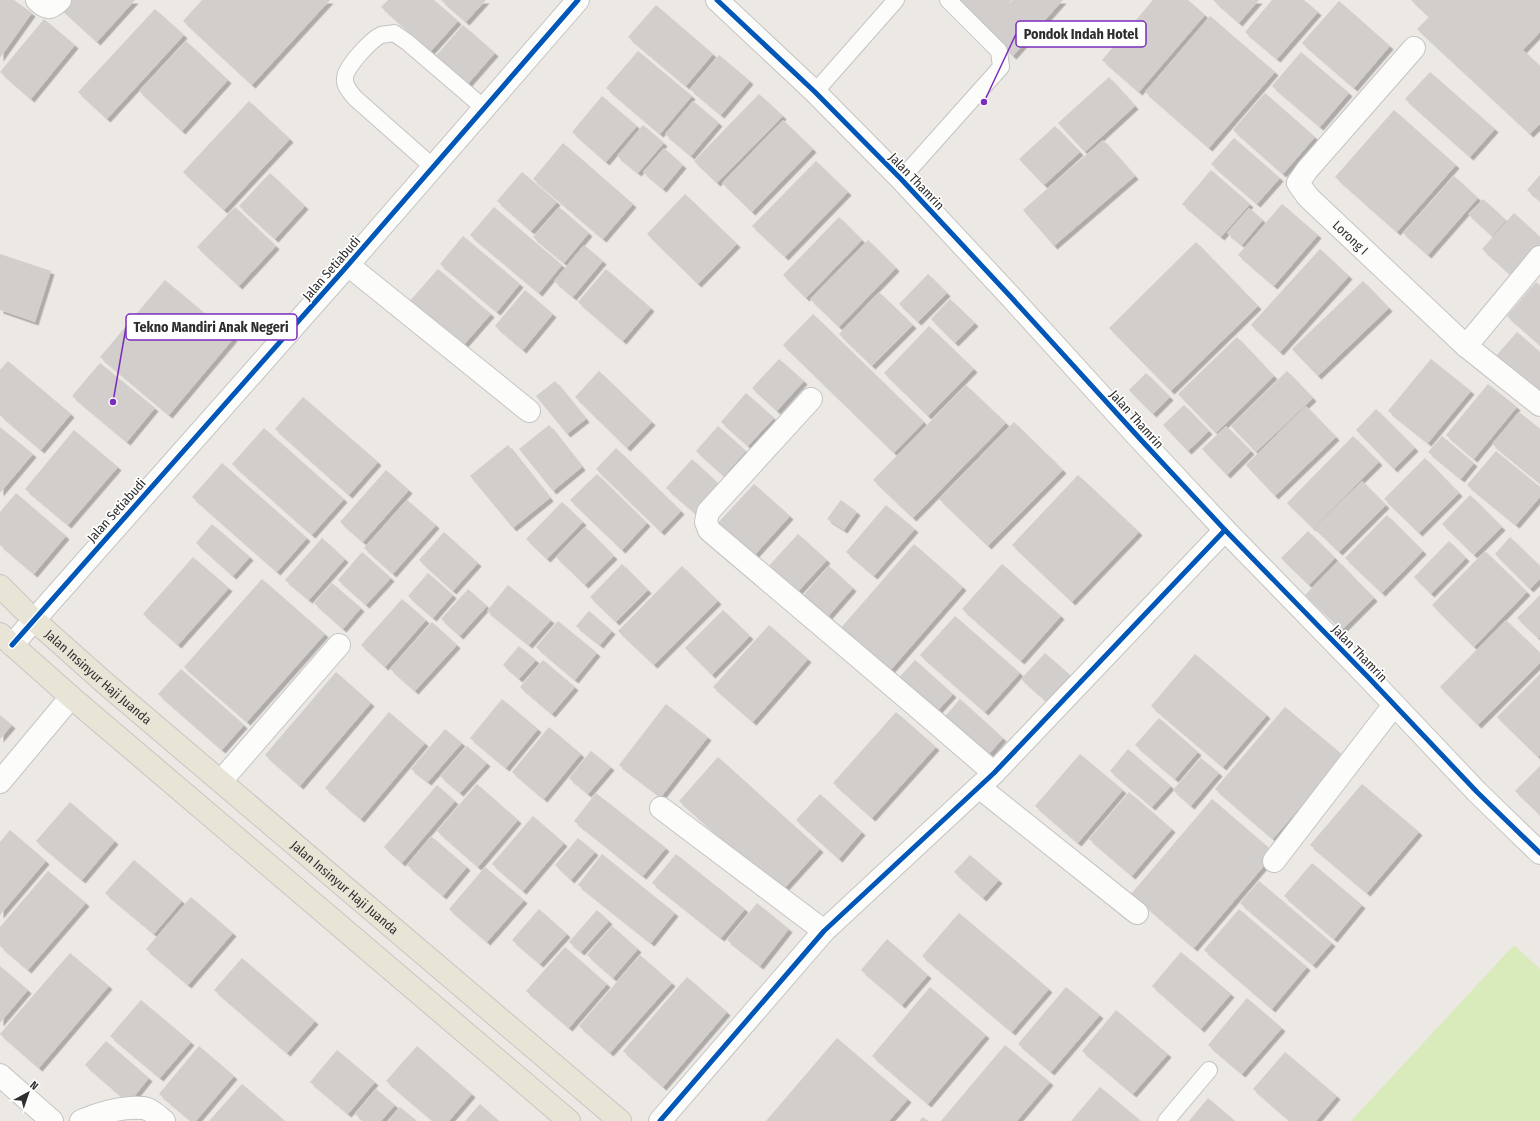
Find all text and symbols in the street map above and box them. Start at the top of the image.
callout: Pondok Indah Hotel [1016,21,1146,47]
text: Pondok Indah Hotel [1024,26,1138,43]
street label: Jalan Thamrin [886,150,948,213]
street label: Lorong I [1330,218,1371,258]
street label: Jalan Setiabudi [299,233,363,304]
callout: Tekno Mandiri Anak Negeri [126,314,297,340]
text: Tekno Mandiri Anak Negeri [133,319,289,336]
street label: Jalan Thamrin [1107,387,1167,452]
street label: Jalan Setiabudi [84,476,149,545]
street label: Jalan Thamrin [1329,622,1391,685]
street label: Jalan Insinyur Haji Juanda [42,627,155,727]
street label: Jalan Insinyur Haji Juanda [288,838,401,937]
north arrow [8,1073,48,1113]
text: N [27,1079,41,1093]

